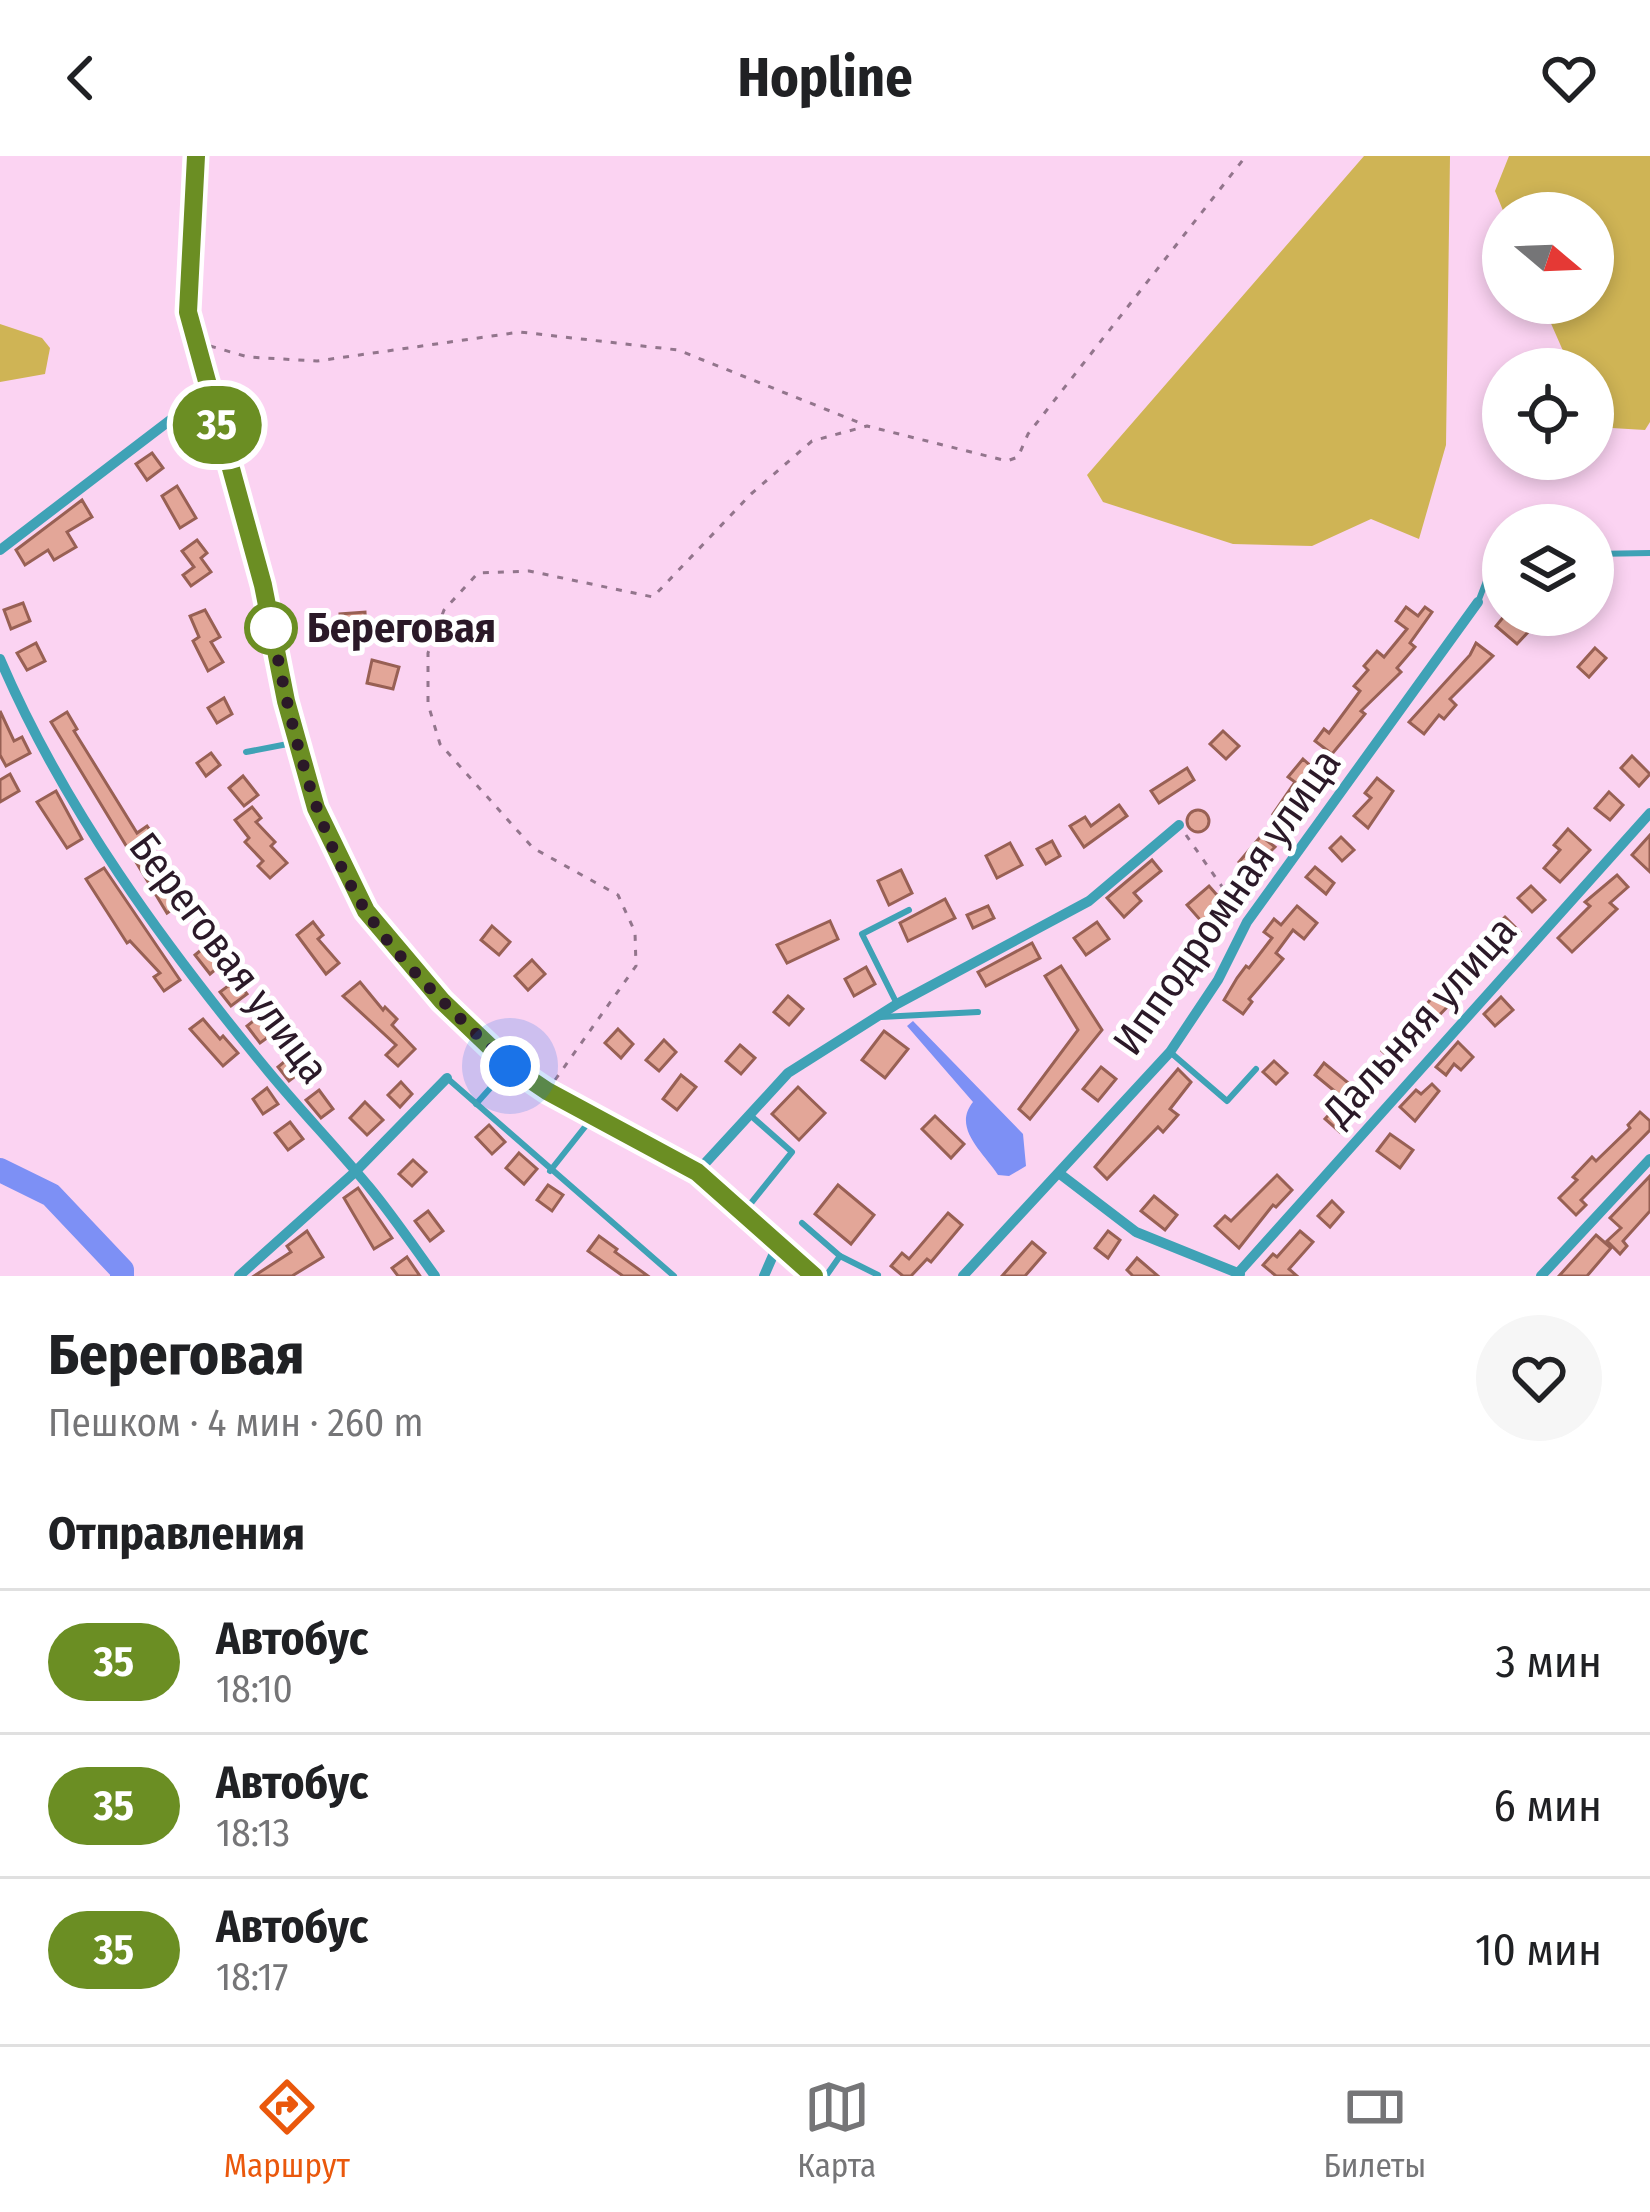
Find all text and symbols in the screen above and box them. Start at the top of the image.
icon: back [48,45,114,111]
icon: heart [1536,45,1602,111]
text: Hopline [737,46,913,110]
north arrow [1482,192,1614,324]
map controls [1482,192,1614,636]
button: locate [1482,348,1614,480]
line badge: 35 [163,386,271,464]
text: 35 [197,400,237,450]
button: layers [1482,504,1614,636]
marker: Береговая [246,603,296,653]
place label: Береговая [307,603,496,653]
street label: Ипподромная улица [1103,740,1351,1064]
street label: Береговая улица [119,823,339,1093]
street label: Дальняя улица [1312,906,1527,1137]
your location [480,1036,540,1096]
button: heart [1476,1315,1602,1441]
text: Береговая [48,1321,305,1389]
text: Пешком · 4 мин · 260 m [48,1400,424,1446]
text: Отправления [48,1507,305,1561]
text: Автобус [216,1612,368,1666]
text: 3 мин [1496,1635,1602,1689]
text: 35 [94,1637,134,1687]
text: 18:10 [216,1666,293,1712]
text: Автобус [216,1756,368,1810]
text: 6 мин [1494,1779,1602,1833]
text: 35 [94,1781,134,1831]
text: 18:13 [216,1810,290,1856]
text: Автобус [216,1900,368,1954]
text: 10 мин [1475,1923,1602,1977]
text: 35 [94,1925,134,1975]
text: 18:17 [216,1954,288,2000]
tab: Маршрут [224,2074,350,2186]
tab: Карта [797,2074,876,2186]
tab: Билеты [1323,2074,1426,2186]

